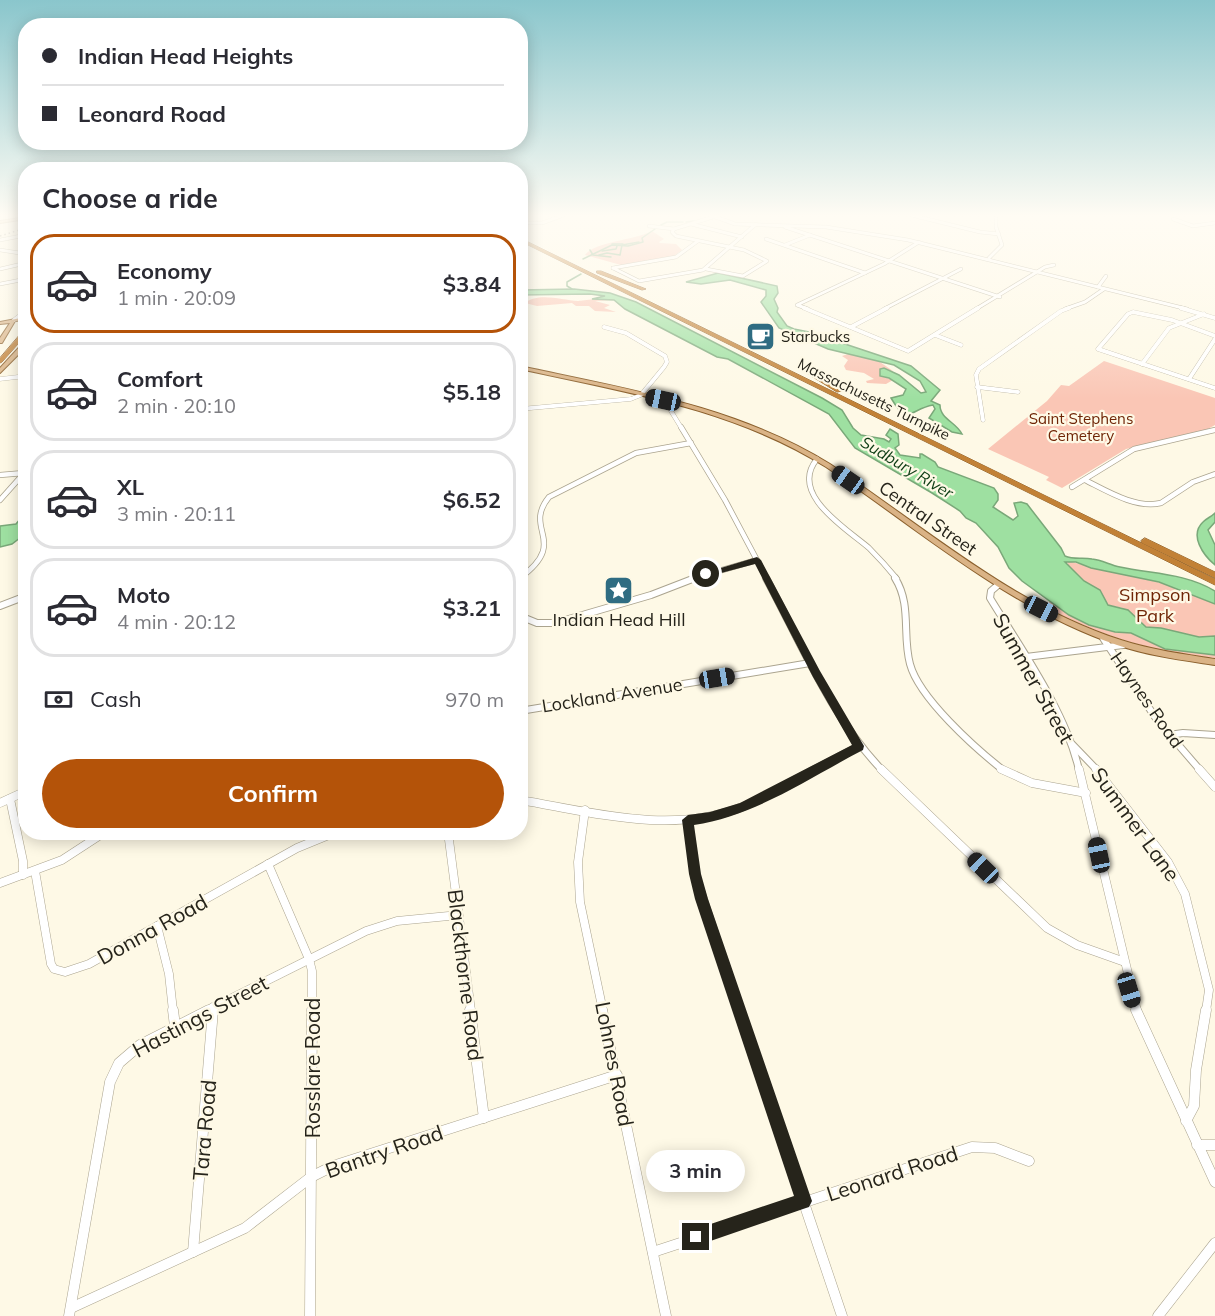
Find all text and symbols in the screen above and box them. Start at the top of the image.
text: Indian Head Heights [78,42,293,70]
text: Leonard Road [78,100,226,128]
text: Choose a ride [42,181,218,215]
icon: car [45,257,99,311]
text: Economy [117,257,212,285]
text: $3.84 [443,270,501,298]
text: 1 min · 20:09 [117,285,236,310]
cafe icon: Starbucks [744,320,776,352]
place label: Starbucks [781,327,850,346]
street label: Massachusetts Turnpike [795,354,953,444]
icon: car [45,365,99,419]
text: Comfort [117,365,203,393]
text: $5.18 [443,378,501,406]
car [644,387,682,413]
text: 2 min · 20:10 [117,393,236,418]
park label: Saint Stephens Cemetery [1029,409,1133,445]
water label: Sudbury River [857,432,958,503]
car [828,462,868,498]
icon: car [45,473,99,527]
text: XL [117,473,144,501]
street label: Central Street [875,476,981,560]
text: $6.52 [443,486,501,514]
text: 3 min · 20:11 [117,501,236,526]
route start [692,560,719,587]
place icon: Indian Head Hill [603,574,635,606]
icon: car [45,581,99,635]
text: Moto [117,581,170,609]
park label: Simpson Park [1119,583,1191,627]
car [1021,593,1061,625]
text: $3.21 [443,594,501,622]
place label: Indian Head Hill [553,608,685,631]
street label: Summer Street [988,608,1080,748]
text: 4 min · 20:12 [117,609,236,634]
street label: Haynes Road [1105,647,1189,753]
car [698,666,736,690]
street label: Lockland Avenue [540,673,684,717]
icon: cash [42,683,75,716]
text: Cash [90,685,142,713]
text: 970 m [445,687,504,712]
button: Confirm [42,759,504,828]
street label: Summer Lane [1086,762,1186,886]
car [1086,836,1112,874]
car [964,849,1002,887]
street label: Donna Road [92,888,212,970]
street label: Blackthorne Road [443,888,489,1062]
street label: Hastings Street [128,969,272,1063]
car [1115,970,1143,1010]
street label: Rosslare Road [299,998,325,1138]
street label: Lohnes Road [590,999,640,1129]
street label: Tara Road [187,1079,221,1181]
street label: Bantry Road [322,1119,446,1183]
street label: Leonard Road [823,1140,961,1206]
callout: 3 min [646,1150,746,1192]
text: 3 min [669,1158,722,1183]
route end [682,1223,709,1250]

